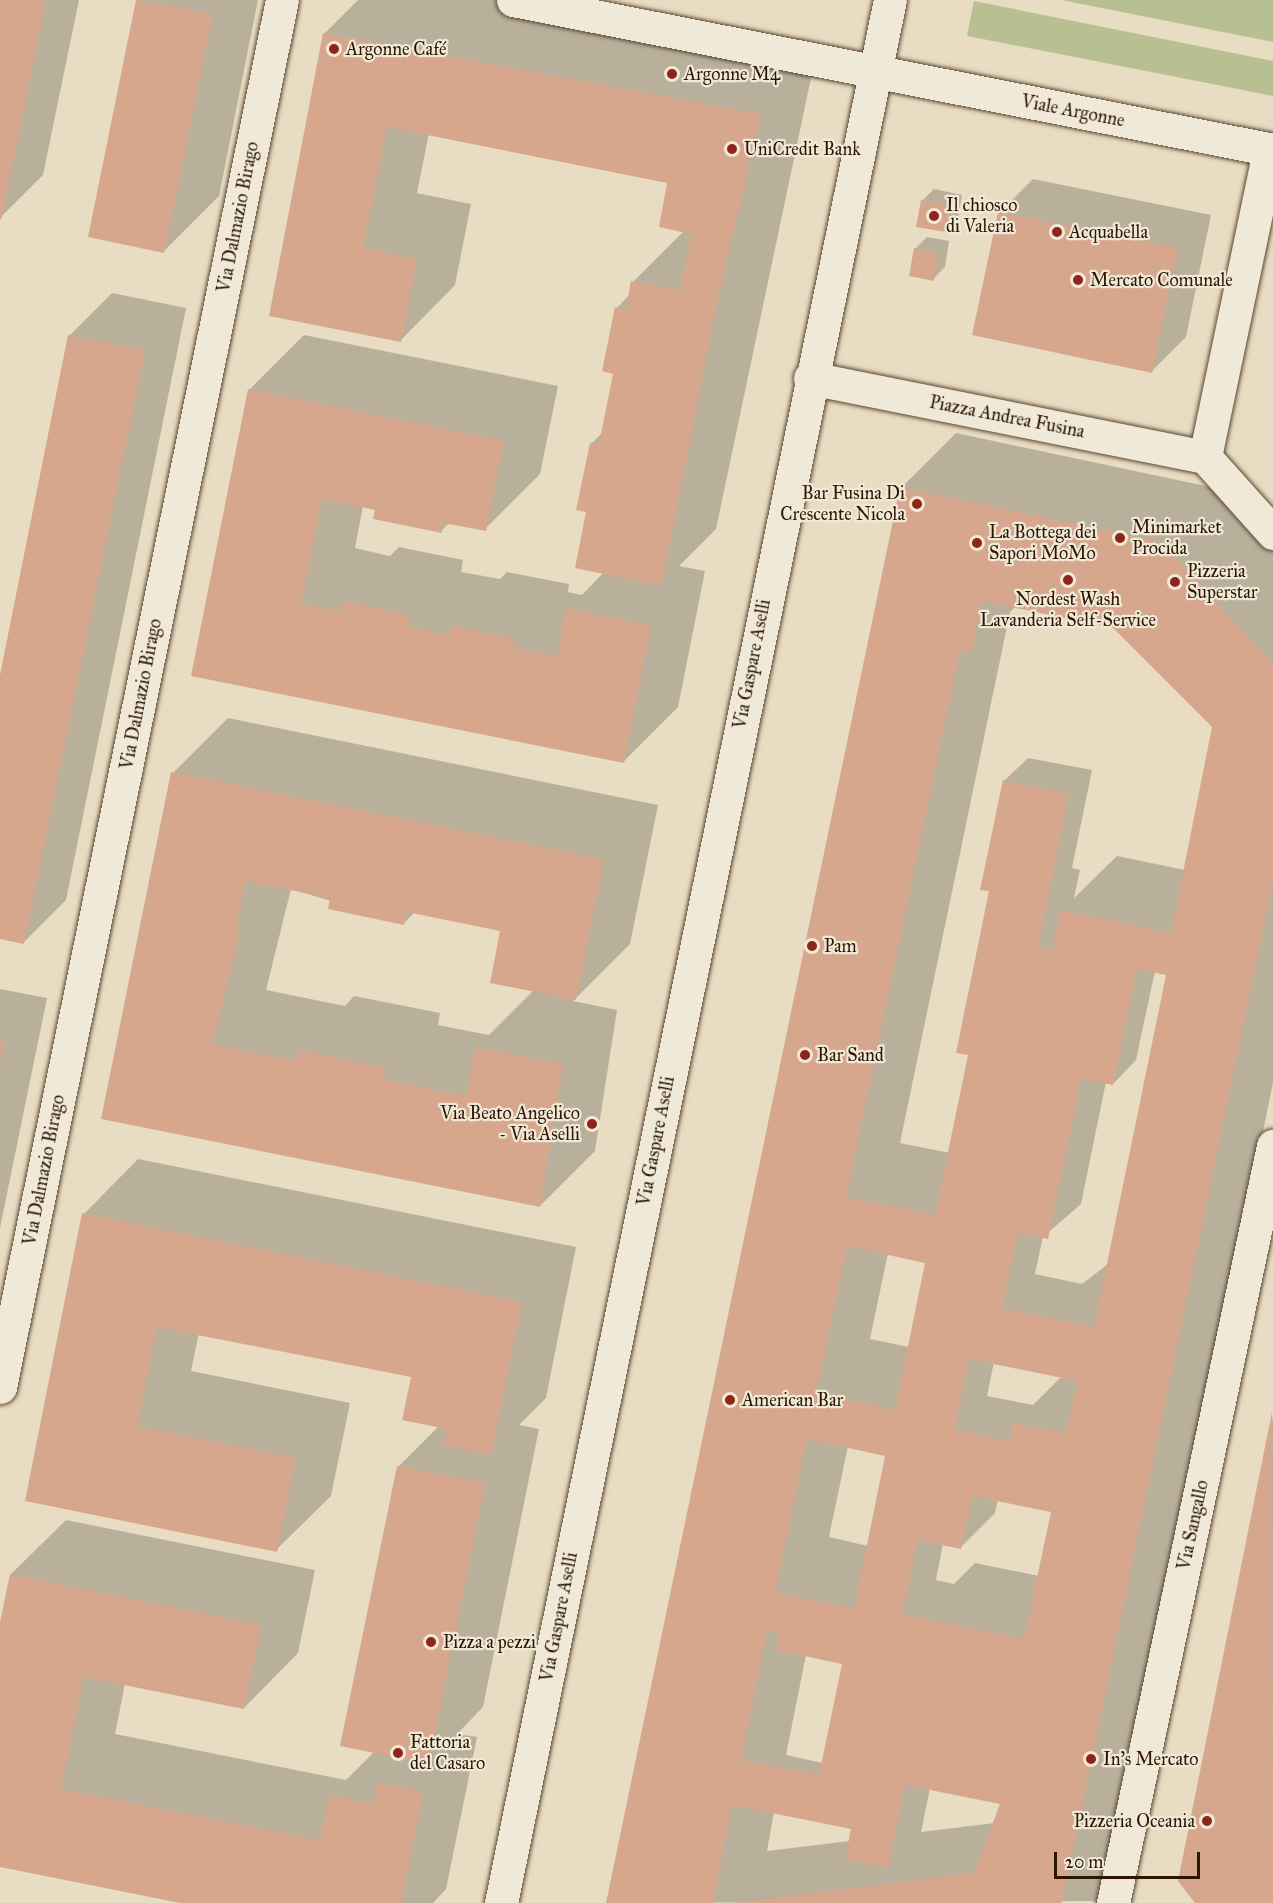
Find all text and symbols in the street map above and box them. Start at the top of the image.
place label: Argonne Café [346,38,447,60]
marker: Argonne Café [327,42,341,56]
place label: Argonne M4 [684,63,780,85]
marker: Argonne M4 [665,67,679,81]
street label: Viale Argonne [1020,90,1126,132]
place label: UniCredit Bank [744,138,861,160]
street label: Via Dalmazio Birago [213,140,263,294]
marker: UniCredit Bank [725,142,739,156]
place label: Il chiosco di Valeria [946,195,1017,238]
marker: Il chiosco di Valeria [927,209,941,223]
place label: Acquabella [1069,221,1148,243]
marker: Acquabella [1050,225,1064,239]
place label: Mercato Comunale [1090,269,1233,291]
marker: Mercato Comunale [1071,273,1085,287]
street label: Piazza Andrea Fusina [928,391,1086,443]
place label: Bar Fusina Di Crescente Nicola [780,483,905,526]
marker: Bar Fusina Di Crescente Nicola [910,497,924,511]
place label: Minimarket Procida [1132,517,1222,560]
place label: La Bottega dei Sapori MoMo [989,522,1096,564]
marker: Minimarket Procida [1113,531,1127,545]
marker: La Bottega dei Sapori MoMo [970,536,984,550]
place label: Pizzeria Superstar [1187,561,1257,604]
marker: Nordest Wash Lavanderia Self-Service [1061,573,1075,587]
marker: Pizzeria Superstar [1168,575,1182,589]
place label: Nordest Wash Lavanderia Self-Service [980,589,1156,632]
street label: Via Gaspare Aselli [729,597,775,731]
street label: Via Dalmazio Birago [116,617,166,771]
place label: Pam [824,935,857,957]
marker: Pam [805,939,819,953]
place label: Bar Sand [817,1044,884,1066]
marker: Bar Sand [798,1048,812,1062]
street label: Via Gaspare Aselli [633,1074,679,1208]
street label: Via Dalmazio Birago [19,1093,69,1247]
place label: Via Beato Angelico - Via Aselli [440,1103,580,1146]
marker: Via Beato Angelico - Via Aselli [585,1117,599,1131]
place label: American Bar [742,1389,843,1411]
marker: American Bar [723,1393,737,1407]
street label: Via Sangallo [1173,1478,1213,1572]
street label: Via Gaspare Aselli [536,1550,582,1684]
place label: Pizza a pezzi [443,1631,536,1653]
marker: Pizza a pezzi [424,1635,438,1649]
place label: Fattoria del Casaro [410,1732,485,1774]
marker: Fattoria del Casaro [391,1746,405,1760]
place label: In's Mercato [1103,1748,1199,1770]
marker: In's Mercato [1084,1752,1098,1766]
place label: Pizzeria Oceania [1074,1810,1195,1832]
marker: Pizzeria Oceania [1200,1814,1214,1828]
scale bar [1057,1840,1202,1878]
text: 20 m [1065,1851,1103,1873]

